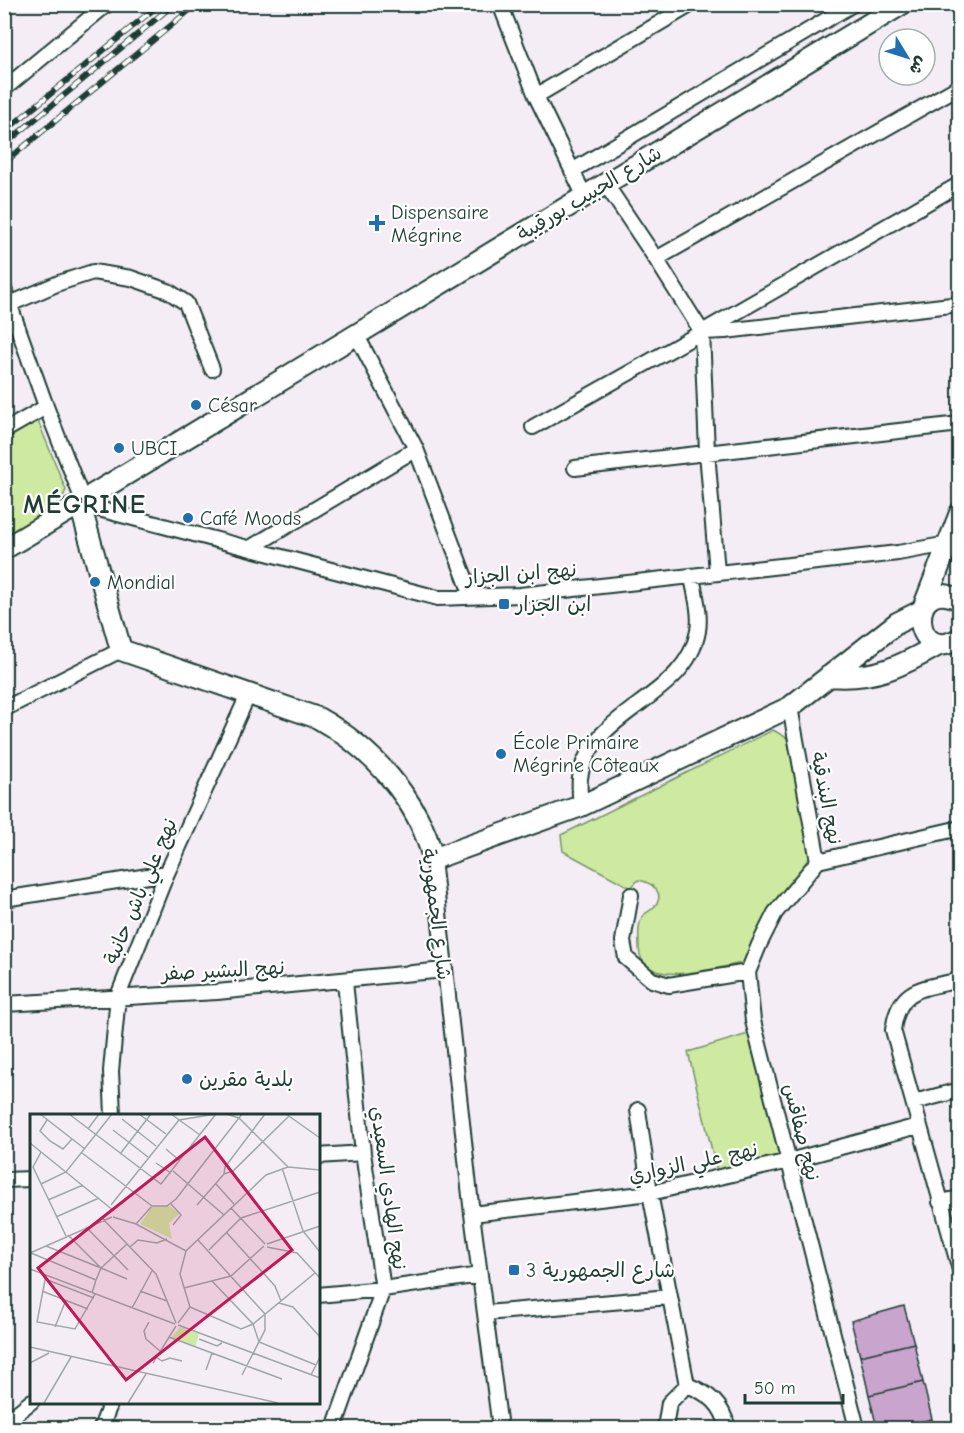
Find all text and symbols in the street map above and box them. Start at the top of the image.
north arrow [877,27,937,87]
text: ش [906,53,931,78]
street label: شارع الحبيب بورقيبة [513,141,667,247]
place label: Dispensaire Mégrine [391,201,489,247]
marker: Dispensaire Mégrine [368,214,386,232]
place label: César [208,394,257,417]
marker: César [189,398,203,412]
place label: UBCI [131,437,177,460]
marker: UBCI [112,441,126,455]
district label: MÉGRINE [23,489,147,520]
place label: Café Moods [200,507,301,530]
marker: Café Moods [181,511,195,525]
street label: نهج ابن الجزار [463,558,578,591]
place label: Mondial [107,571,175,594]
marker: Mondial [88,575,102,589]
place label: ابن الجزار [514,593,591,616]
marker: ابن الجزار [497,597,511,611]
place label: École Primaire Mégrine Côteaux [513,731,659,777]
marker: École Primaire Mégrine Côteaux [494,747,508,761]
street label: نهج البندقية [804,750,847,847]
street label: نهج علي باش حانبة [99,815,187,970]
street label: شارع الجمهورية [415,847,456,981]
street label: نهج البشير صفر [159,956,285,987]
place label: بلدية مقرين [199,1068,293,1091]
marker: بلدية مقرين [180,1072,194,1086]
street label: نهج صفاقس [776,1081,825,1183]
street label: نهج الهادي السعيدي [363,1105,411,1272]
inset map [30,1114,320,1403]
street label: نهج علي الزواري [626,1138,761,1193]
place label: شارع الجمهورية 3 [526,1259,675,1284]
marker: شارع الجمهورية 3 [507,1263,521,1277]
scale bar [745,1367,842,1405]
text: 50 m [754,1378,796,1399]

